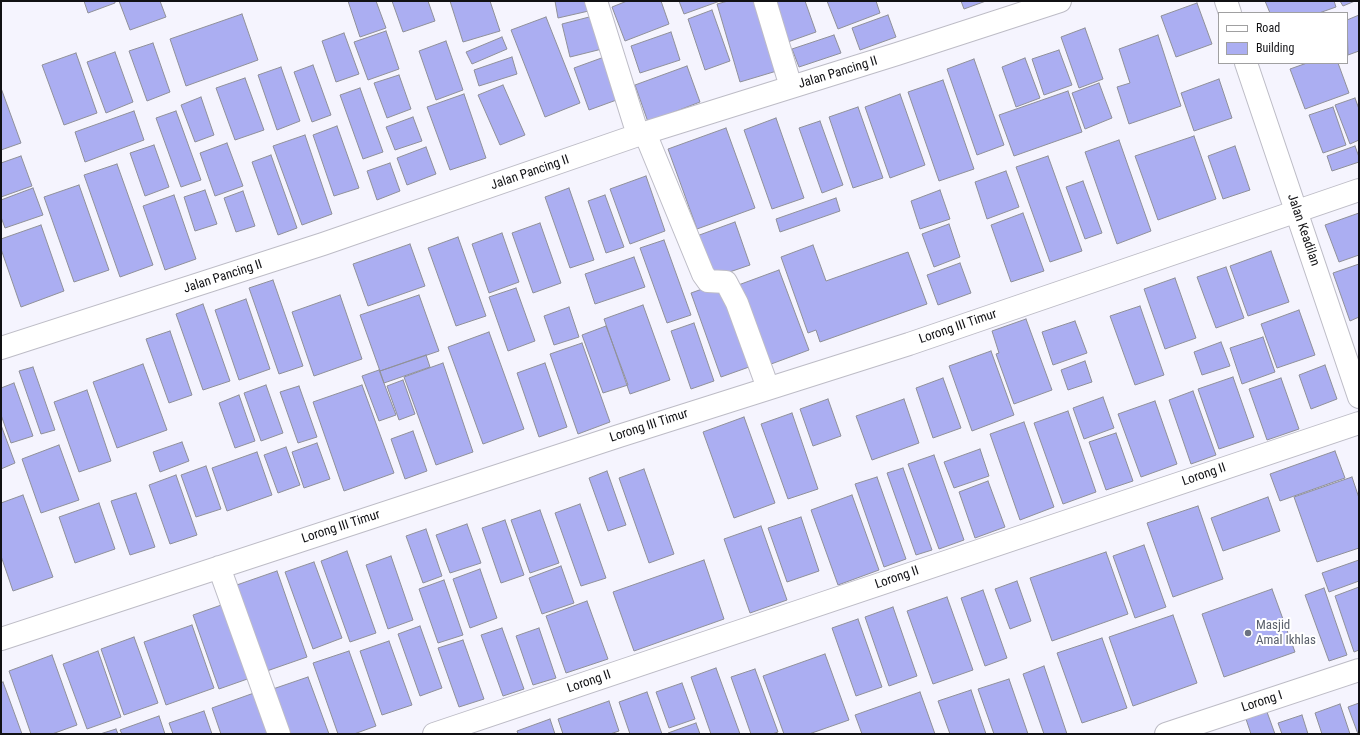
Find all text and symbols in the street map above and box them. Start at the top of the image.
legend [1218,12,1348,64]
text: Road [1256,21,1280,35]
text: Building [1256,41,1294,55]
street label: Jalan Pancing II [797,54,879,92]
street label: Jalan Pancing II [489,152,571,194]
street label: Jalan Keadilan [1283,192,1323,268]
street label: Jalan Pancing II [182,257,264,297]
street label: Lorong III Timur [917,306,999,348]
street label: Lorong III Timur [608,406,690,446]
street label: Lorong II [1180,460,1228,490]
street label: Lorong III Timur [300,507,382,547]
street label: Lorong II [873,563,921,593]
place label: Masjid Amal Ikhlas [1256,618,1316,649]
marker: Masjid Amal Ikhlas [1243,628,1253,638]
street label: Lorong II [565,667,613,697]
street label: Lorong I [1240,688,1284,716]

